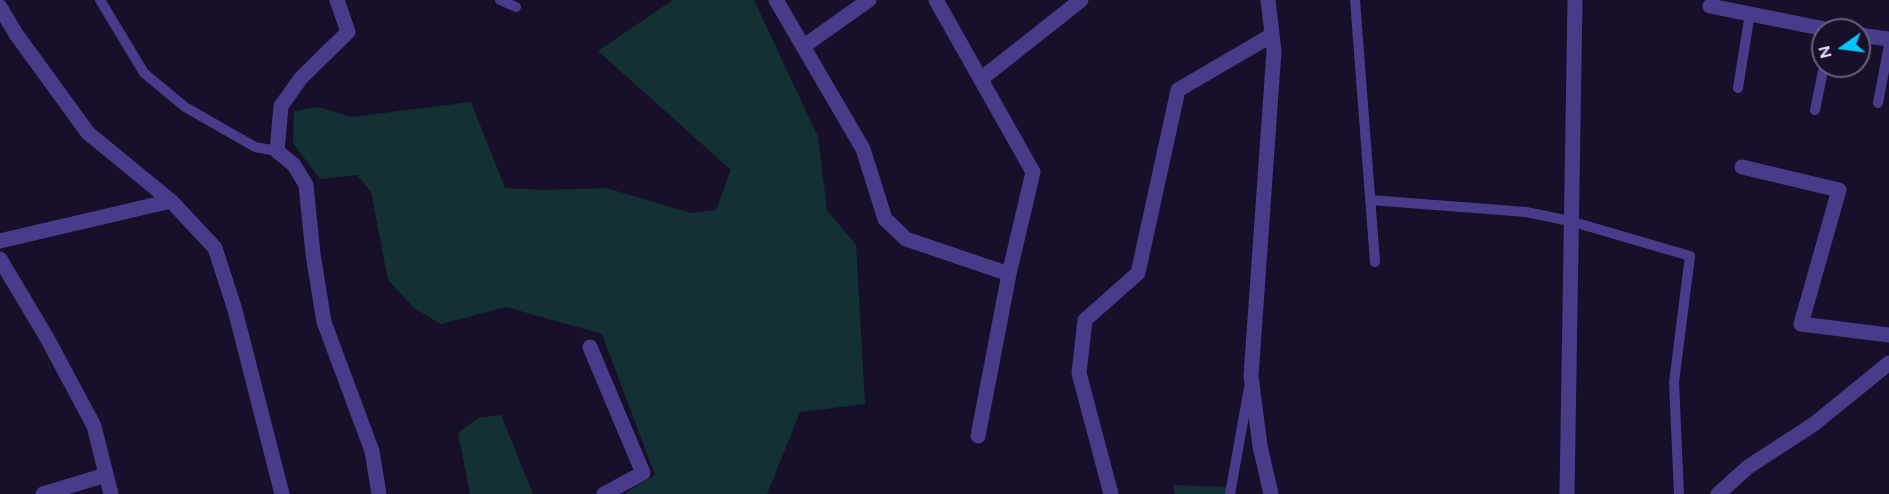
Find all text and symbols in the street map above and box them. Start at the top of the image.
north arrow [1811,18,1871,78]
text: N [1814,44,1836,60]

